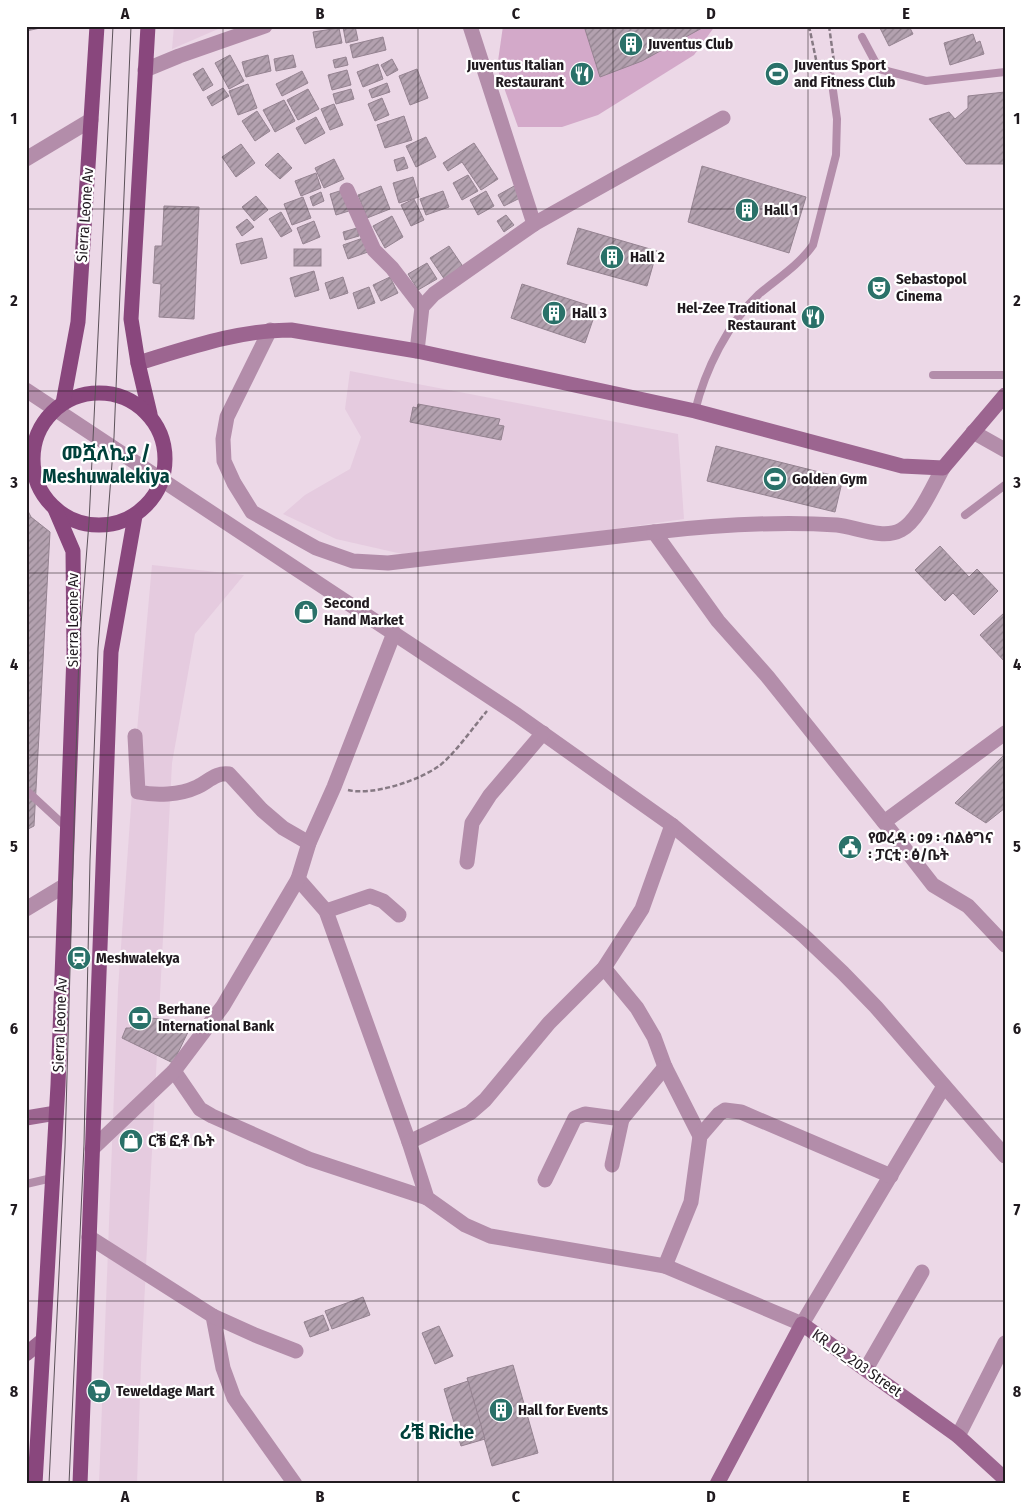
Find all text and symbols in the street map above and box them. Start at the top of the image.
text: A [120,4,130,23]
text: B [316,4,325,23]
text: C [512,4,521,23]
text: D [706,4,716,23]
text: E [902,4,910,23]
building icon: Juventus Club [618,31,644,57]
place label: Juventus Club [647,35,733,53]
place label: Juventus Italian Restaurant [466,56,565,91]
place label: Juventus Sport and Fitness Club [793,56,895,91]
restaurant icon: Juventus Italian Restaurant [569,61,595,87]
sports icon: Juventus Sport and Fitness Club [764,61,790,87]
text: 1 [11,109,17,128]
text: 1 [1014,109,1020,128]
street label: Sierra Leone Av [73,167,97,263]
building icon: Hall 1 [734,197,760,223]
place label: Hall 1 [764,201,798,219]
building icon: Hall 2 [599,244,625,270]
place label: Hall 2 [630,248,665,266]
place label: Sebastopol Cinema [896,270,968,305]
theatre icon: Sebastopol Cinema [866,275,892,301]
text: 2 [9,291,18,310]
text: 2 [1012,291,1021,310]
place label: Hel-Zee Traditional Restaurant [677,299,797,334]
building icon: Hall 3 [541,300,567,326]
place label: Hall 3 [572,304,607,322]
restaurant icon: Hel-Zee Traditional Restaurant [800,304,826,330]
district label: መሿለኪያ / Meshuwalekiya [42,441,170,488]
sports icon: Golden Gym [762,466,788,492]
place label: Golden Gym [792,470,867,488]
text: 3 [9,473,18,492]
text: 3 [1012,473,1021,492]
street label: Sierra Leone Av [64,572,82,667]
place label: Second Hand Market [324,594,404,629]
shop icon: Second Hand Market [293,599,319,625]
text: 4 [10,655,18,674]
text: 4 [1013,655,1021,674]
place label: የወረዳ ፡ 09 ፡ ብልፅግና ፡ ፓርቲ ፡ ፅ/ቤት [868,829,994,864]
public building icon: የወረዳ ፡ 09 ፡ ብልፅግና ፡ ፓርቲ ፡ ፅ/ቤት [837,834,863,860]
text: 5 [10,837,18,856]
text: 5 [1013,837,1021,856]
station icon: Meshwalekya [66,945,92,971]
place label: Meshwalekya [96,949,180,967]
street label: Sierra Leone Av [49,977,71,1073]
place label: Berhane International Bank [158,1000,275,1035]
bank icon: Berhane International Bank [127,1005,153,1031]
text: 6 [10,1019,18,1038]
text: 6 [1013,1019,1021,1038]
shop icon: ርቼ ፎቶ ቤት [118,1128,144,1154]
place label: ርቼ ፎቶ ቤት [148,1132,215,1150]
text: 7 [11,1200,18,1219]
text: 7 [1014,1200,1021,1219]
street label: KR_02_203 Street [809,1325,905,1401]
supermarket icon: Teweldage Mart [86,1378,112,1404]
text: 8 [10,1382,19,1401]
place label: Teweldage Mart [116,1382,215,1400]
text: 8 [1013,1382,1022,1401]
building icon: Hall for Events [488,1397,514,1423]
place label: Hall for Events [518,1401,609,1419]
district label: ሪቼ Riche [400,1420,474,1444]
text: A [120,1487,130,1506]
text: B [316,1487,325,1506]
text: C [512,1487,521,1506]
text: D [706,1487,716,1506]
text: E [902,1487,910,1506]

